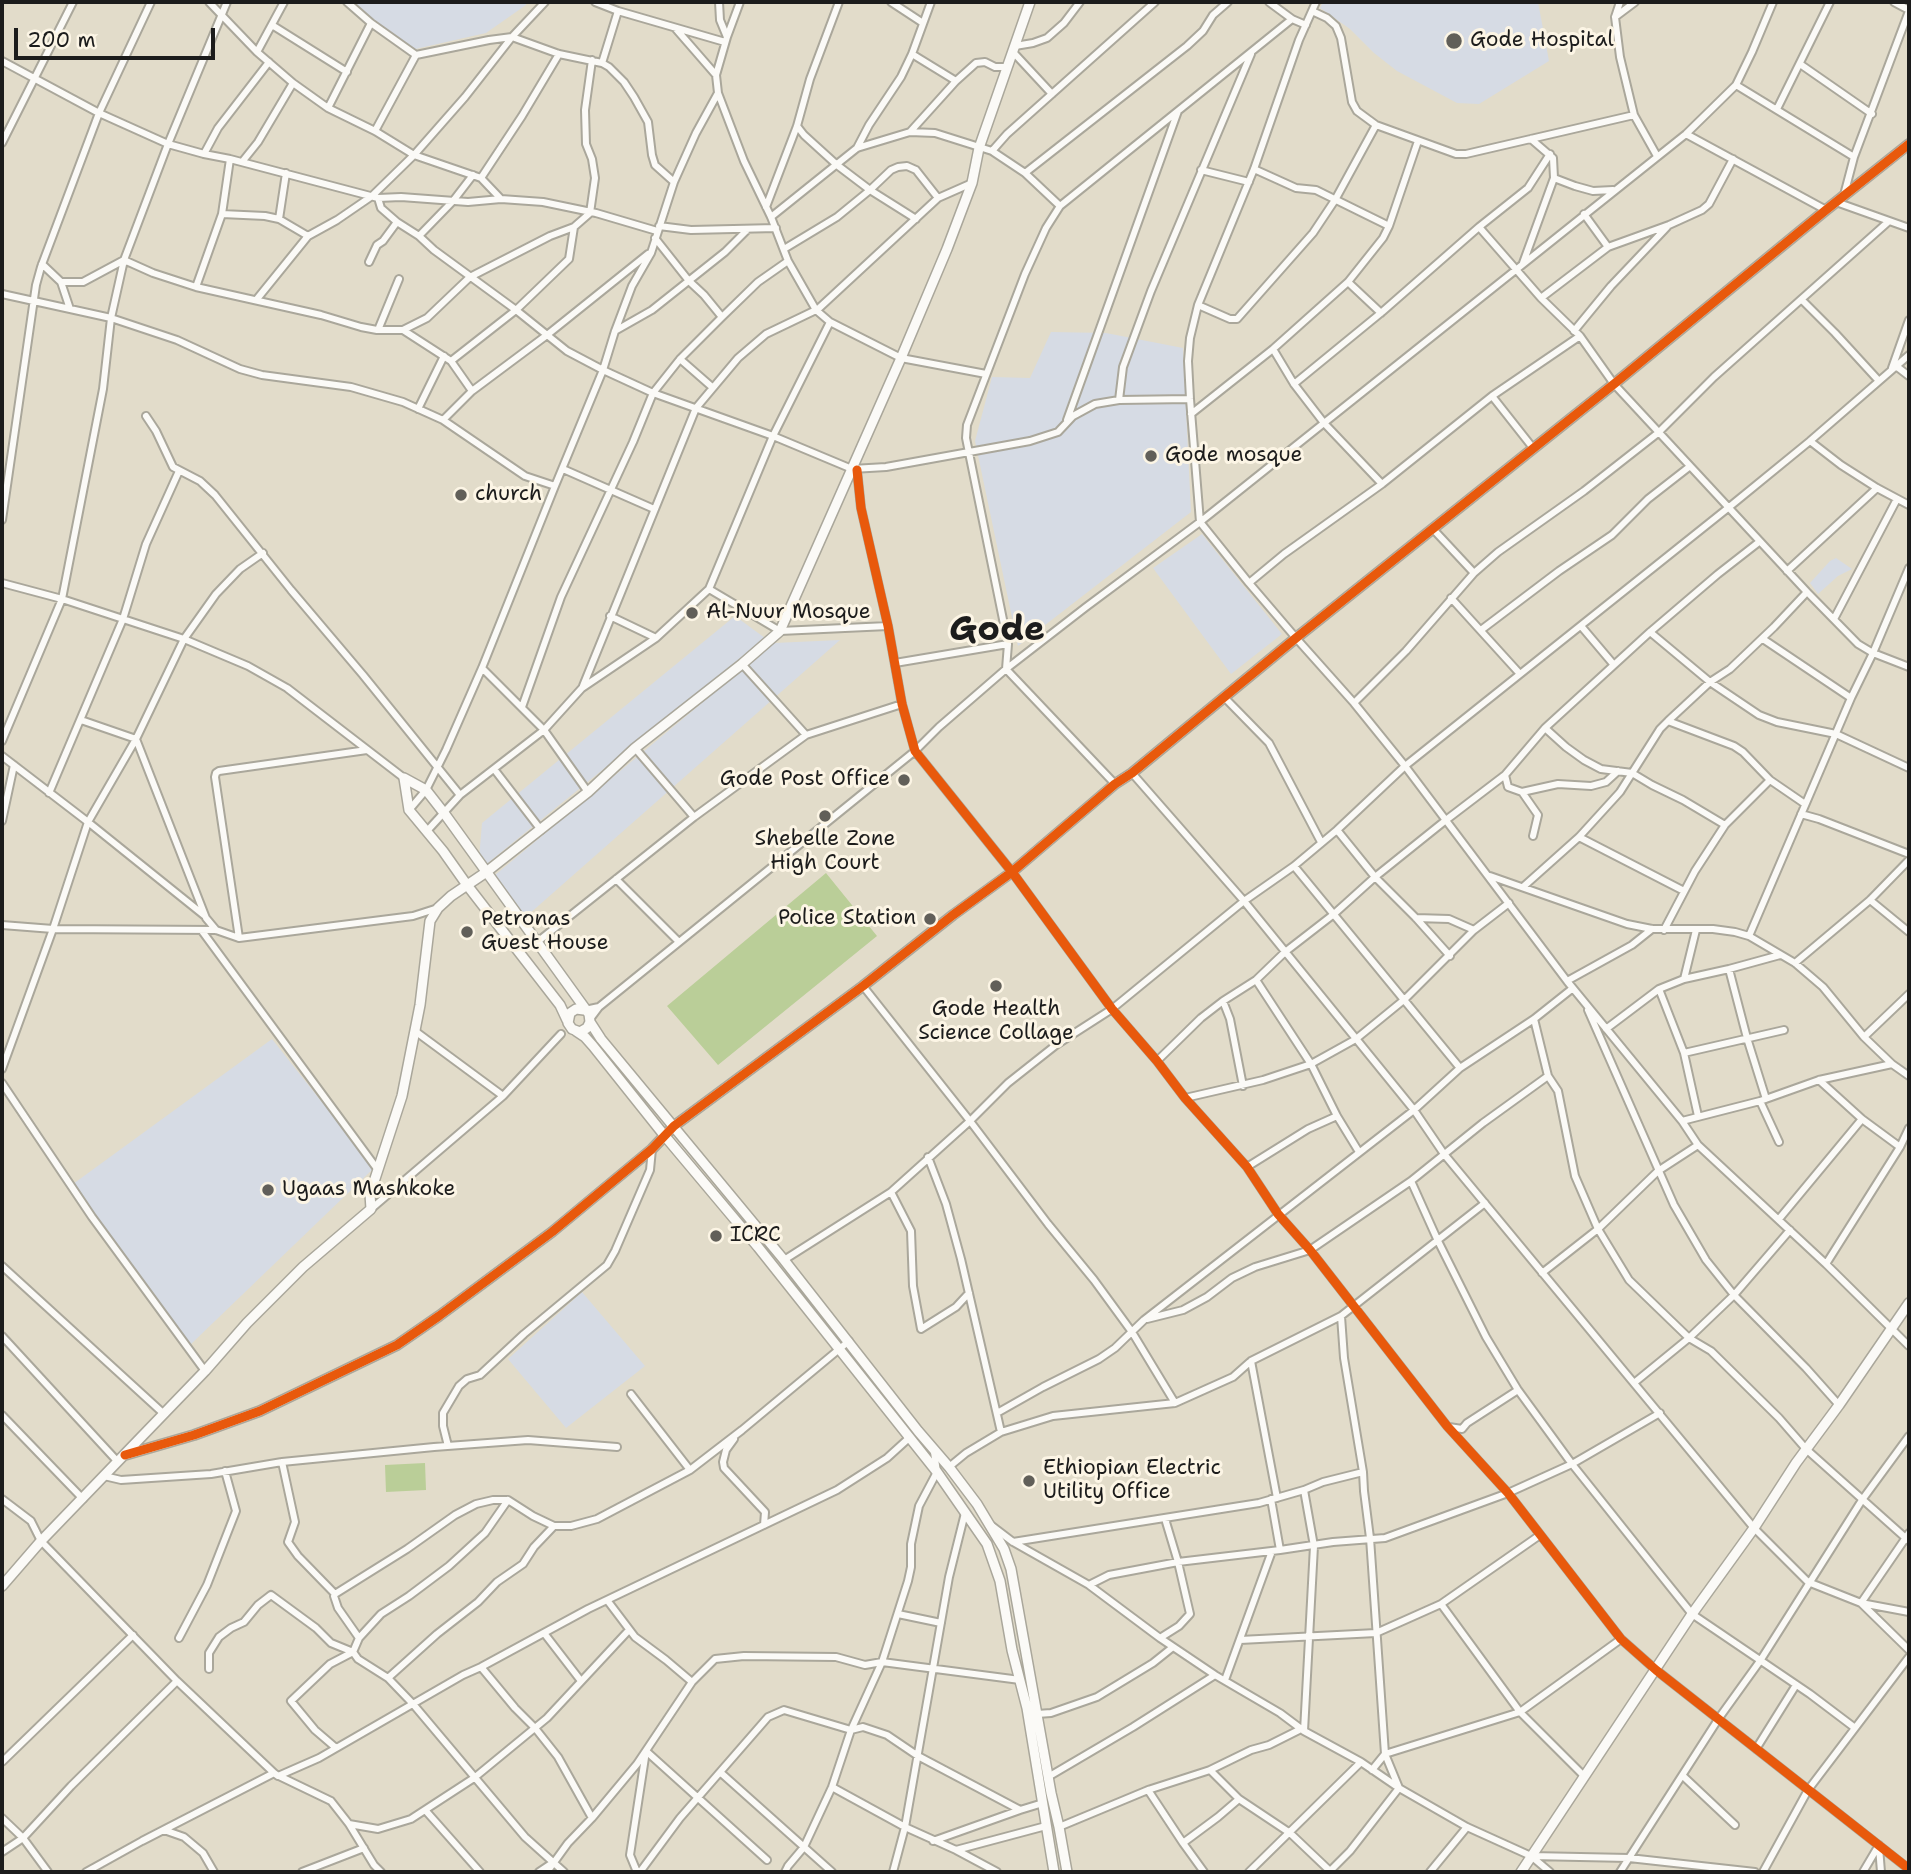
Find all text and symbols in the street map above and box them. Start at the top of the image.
scale bar [18,14,219,58]
text: 200 m [27,26,96,54]
place label: Gode Hospital [1470,28,1614,54]
marker: Gode Hospital [1444,31,1464,51]
place label: Gode mosque [1165,443,1302,469]
marker: Gode mosque [1143,448,1159,464]
place label: church [475,482,542,508]
marker: church [453,487,469,503]
place label: Al-Nuur Mosque [706,600,871,626]
marker: Al-Nuur Mosque [684,605,700,621]
district label: Gode [949,610,1045,652]
place label: Gode Post Office [720,767,890,793]
marker: Gode Post Office [896,772,912,788]
marker: Shebelle Zone High Court [817,808,833,824]
place label: Shebelle Zone High Court [755,827,895,877]
place label: Police Station [778,906,916,932]
place label: Petronas Guest House [481,907,609,957]
marker: Police Station [922,911,938,927]
marker: Petronas Guest House [459,924,475,940]
marker: Gode Health Science Collage [988,978,1004,994]
place label: Gode Health Science Collage [918,997,1074,1047]
place label: Ugaas Mashkoke [282,1177,455,1203]
marker: Ugaas Mashkoke [260,1182,276,1198]
place label: ICRC [730,1223,781,1249]
marker: ICRC [708,1228,724,1244]
place label: Ethiopian Electric Utility Office [1043,1456,1221,1506]
marker: Ethiopian Electric Utility Office [1021,1473,1037,1489]

